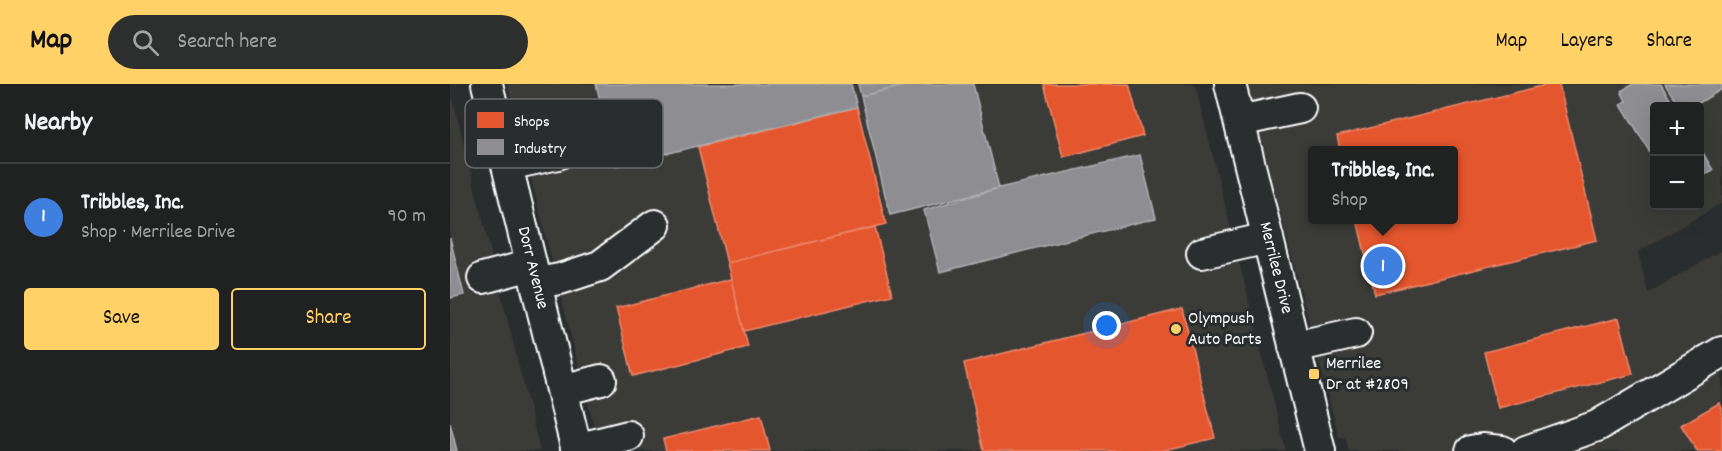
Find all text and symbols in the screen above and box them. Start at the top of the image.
search box [108,15,528,69]
text: Map [30,22,72,62]
icon: search [129,26,162,59]
text: Search here [177,27,277,58]
text: Map [1496,27,1527,57]
text: Layers [1560,27,1613,57]
text: Share [1646,27,1692,57]
legend [465,99,663,168]
map controls [1650,102,1704,210]
button: + [1650,102,1704,156]
text: Nearby [24,105,92,142]
text: Shops [514,111,550,134]
text: Industry [514,138,566,161]
popup [1308,146,1458,224]
text: Tribbles, Inc. [1332,156,1434,187]
button: − [1650,156,1704,210]
text: Shop [1332,187,1368,215]
text: Tribbles, Inc. [81,188,184,219]
text: 1 [41,203,46,231]
text: 90 m [388,203,426,231]
text: Shop · Merrilee Drive [81,219,235,247]
street label: Merrilee Drive [1251,219,1299,317]
street label: Dorr Avenue [510,224,554,312]
pin: 1 [1364,244,1402,288]
button: Save [24,288,219,350]
button: Share [231,288,426,350]
place label: Olympush Auto Parts [1188,307,1262,353]
your location [1092,311,1121,340]
marker: Olympush Auto Parts [1169,322,1183,336]
place label: Merrilee Dr at #2809 [1326,352,1409,398]
marker: Merrilee Dr at #2809 [1307,367,1321,381]

